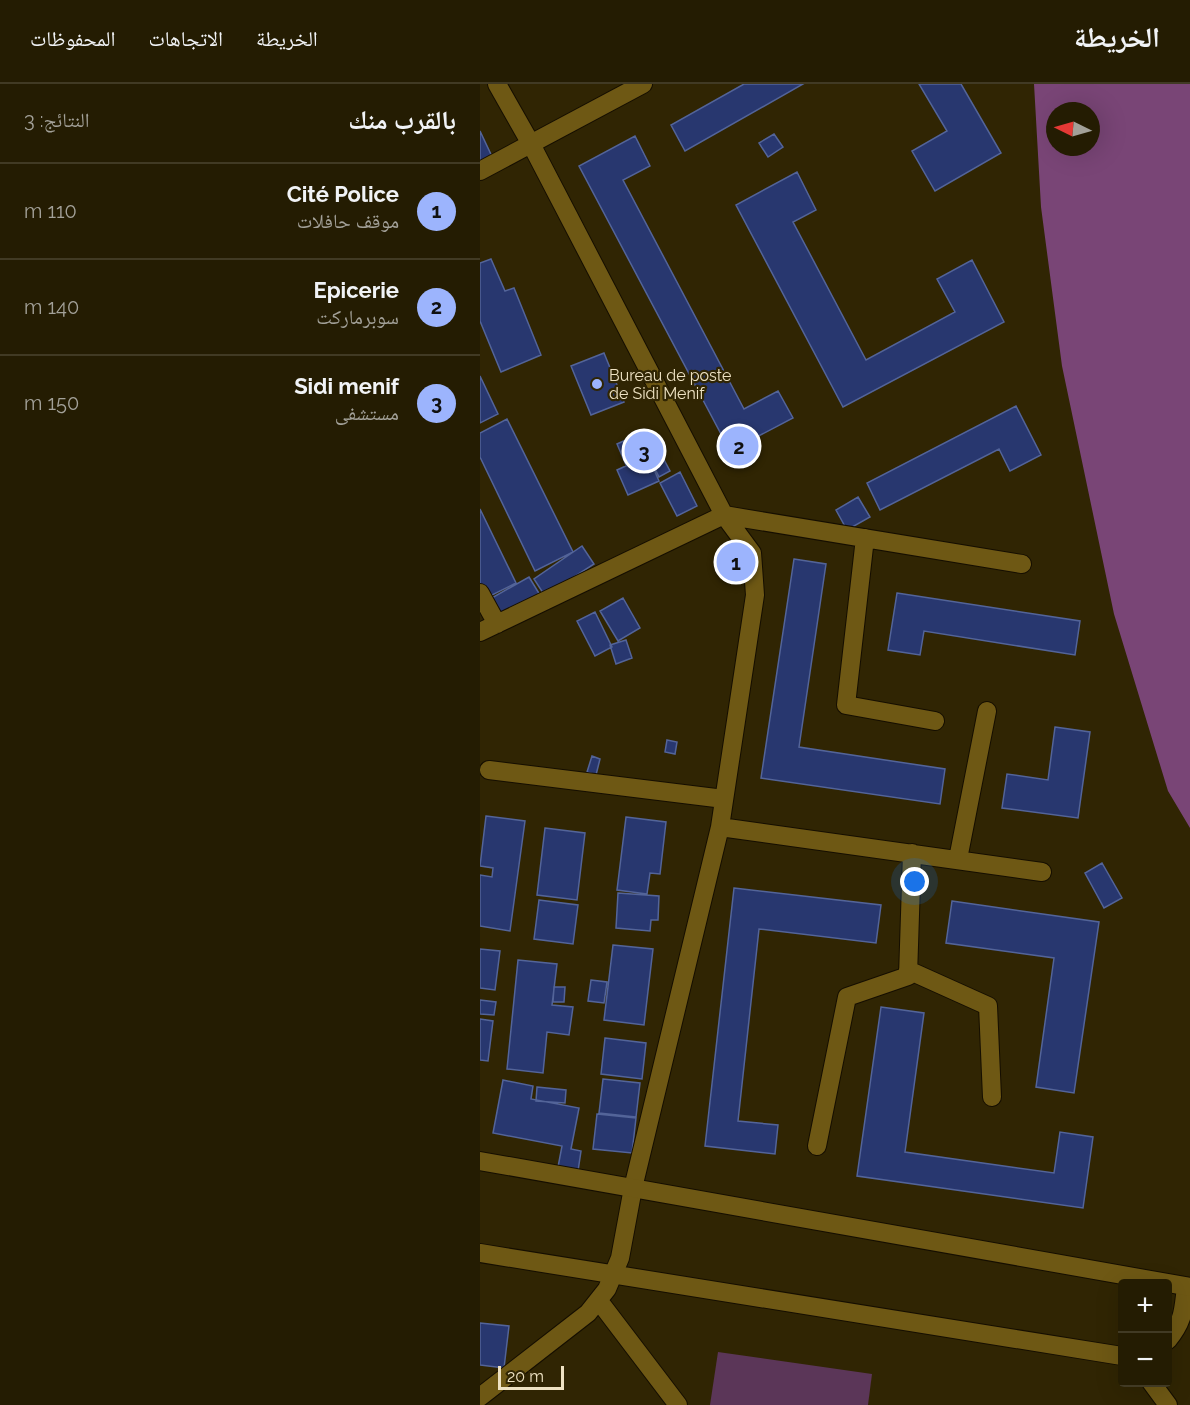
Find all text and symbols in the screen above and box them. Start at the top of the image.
text: الخريطة [1074,21,1160,54]
text: المحفوظات [30,26,115,51]
text: الاتجاهات [148,26,223,51]
text: الخريطة [256,26,318,51]
north arrow [1046,102,1100,156]
text: بالقرب منك [348,105,456,135]
text: النتائج: 3 [24,108,89,132]
text: Cité Police [287,181,399,207]
text: 110 m [24,199,77,223]
text: 1 [432,199,441,223]
text: موقف حافلات [297,209,399,233]
text: Epicerie [314,277,399,303]
text: 140 m [24,295,79,319]
text: 2 [431,295,442,319]
text: سوبرماركت [316,305,399,329]
place label: Bureau de poste de Sidi Menif [609,366,731,403]
text: Sidi menif [294,373,399,399]
marker: Bureau de poste de Sidi Menif [590,377,604,391]
text: 150 m [24,391,79,415]
text: 3 [431,391,442,415]
text: مستشفى [335,401,399,425]
pin: 2 [720,424,758,469]
pin: 3 [624,428,664,473]
pin: 1 [716,540,756,584]
your location [900,867,929,896]
map controls [1118,1279,1172,1387]
button: + [1118,1279,1172,1333]
button: − [1118,1333,1172,1387]
scale bar [498,1363,564,1390]
text: 20 m [507,1367,544,1386]

